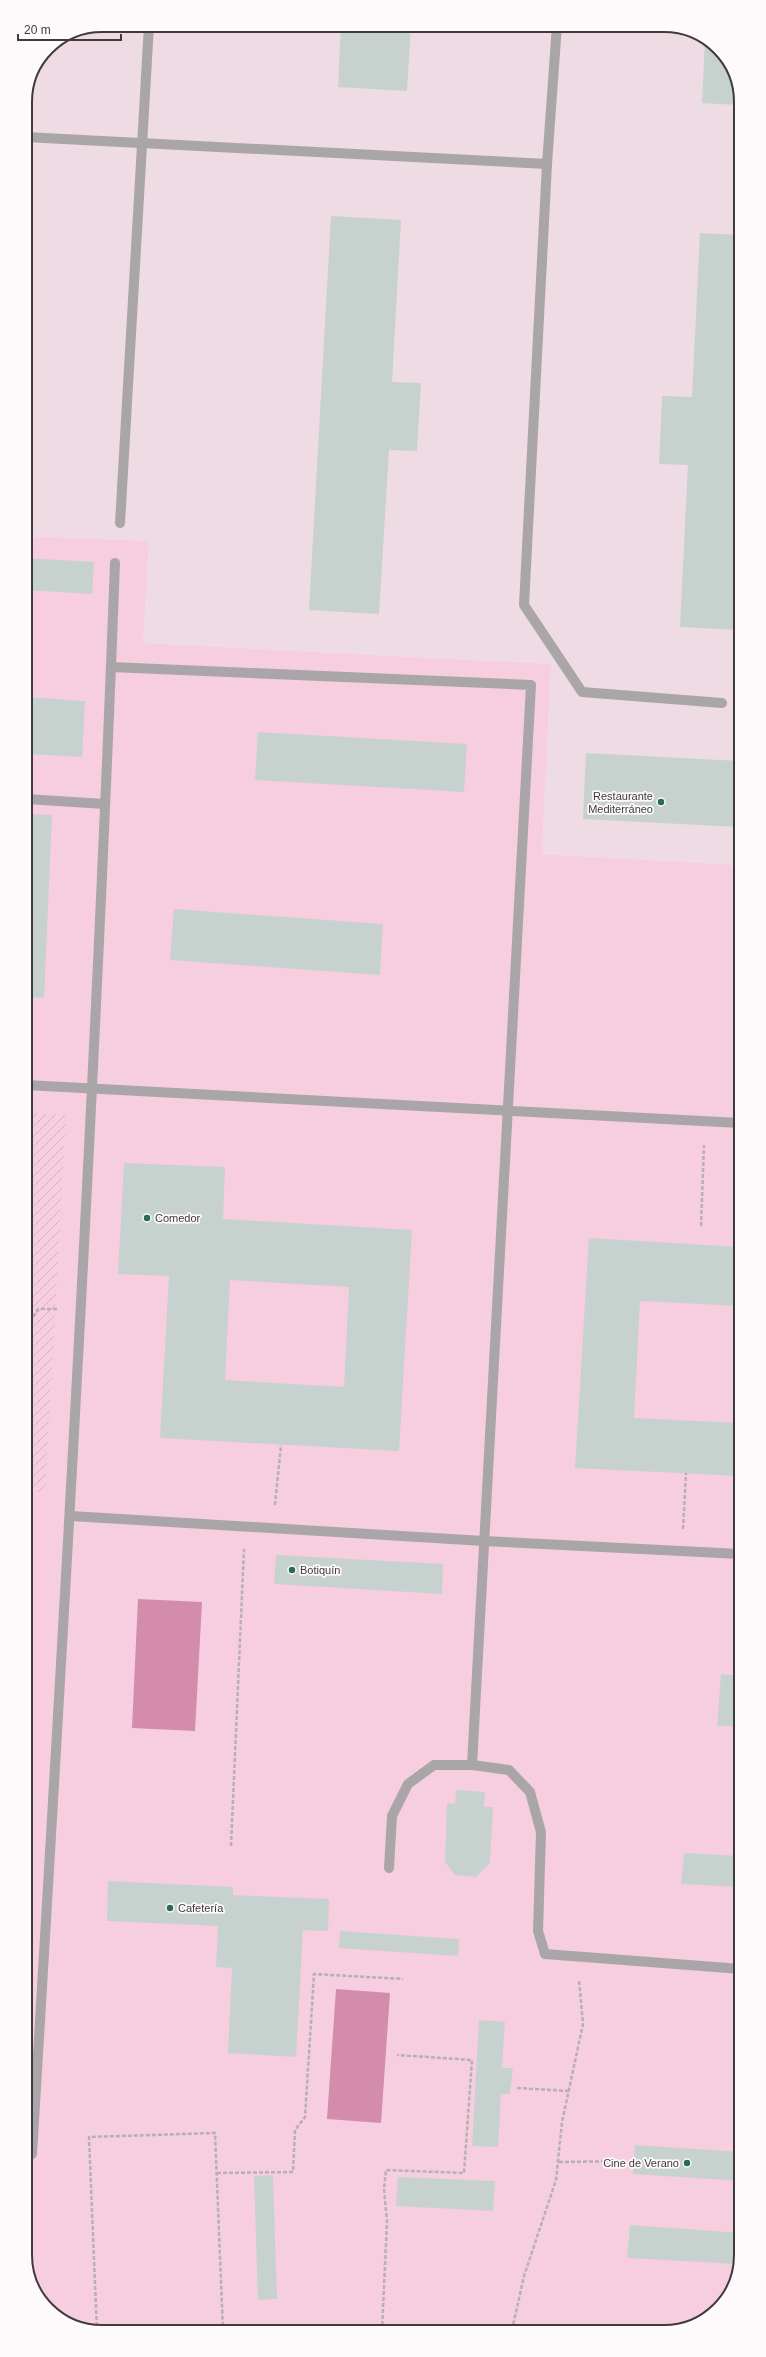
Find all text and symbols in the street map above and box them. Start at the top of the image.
scale bar [18,16,121,42]
text: 20 m [24,23,51,37]
place label: Restaurante Mediterráneo [588,790,653,815]
marker: Restaurante Mediterráneo [656,797,666,807]
place label: Comedor [155,1212,201,1224]
marker: Comedor [142,1213,152,1223]
place label: Botiquín [300,1564,340,1576]
marker: Botiquín [287,1565,297,1575]
place label: Cafetería [178,1902,224,1914]
marker: Cafetería [165,1903,175,1913]
place label: Cine de Verano [603,2157,679,2169]
marker: Cine de Verano [682,2158,692,2168]

